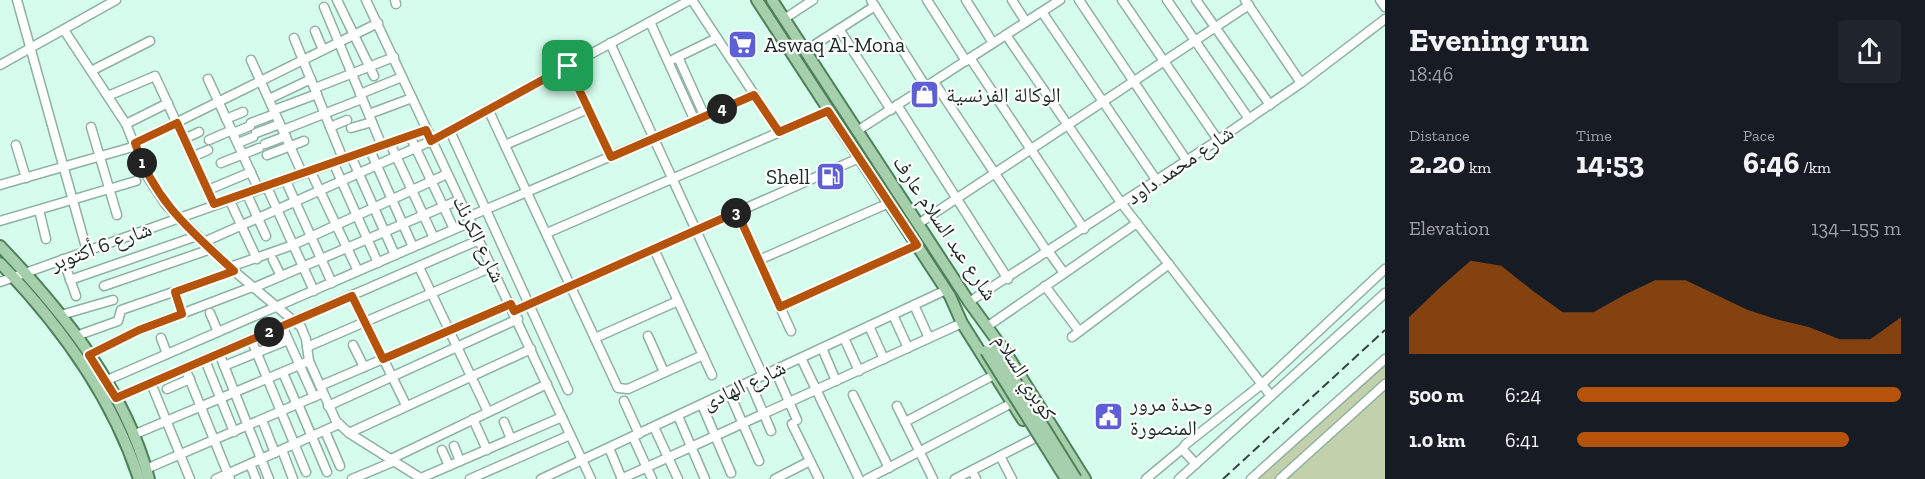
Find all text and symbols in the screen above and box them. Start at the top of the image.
text: Evening run [1409,20,1589,59]
button: share [1838,20,1901,83]
supermarket icon: Aswaq Al-Mona [727,29,759,61]
place label: Aswaq Al-Mona [764,32,905,57]
pin [542,40,593,91]
icon: arrive [551,49,584,82]
text: 18:46 [1409,62,1453,86]
shop icon: الوكالة الفرنسية [909,79,941,111]
place label: الوكالة الفرنسية [946,82,1061,107]
pin: 4 [707,94,737,124]
text: 4 [717,99,727,118]
street label: شارع محمد داود [1121,120,1239,210]
text: Distance [1409,126,1470,145]
text: Time [1576,126,1612,145]
text: Pace [1743,126,1775,145]
text: 2.20 [1409,145,1465,181]
text: 14:53 [1576,145,1644,181]
text: 6:46 [1743,145,1800,181]
pin: 1 [127,148,157,178]
street label: شارع عبد السلام عارف [886,151,1003,306]
text: 1 [139,153,145,172]
text: km [1465,158,1491,177]
text: /km [1800,158,1831,177]
fuel station icon: Shell [815,161,847,193]
place label: Shell [766,164,810,189]
street label: شارع الكرنك [447,191,511,287]
pin: 3 [721,198,751,228]
text: 3 [732,203,740,222]
street label: شارع 6 أكتوبر [46,216,155,277]
text: Elevation [1409,216,1490,240]
text: 134–155 m [1811,216,1901,240]
pin: 2 [254,317,284,347]
text: 2 [265,322,273,341]
street label: كوبري السلام [985,329,1062,427]
street label: شارع الهادى [698,354,790,416]
text: 500 m [1409,383,1464,407]
text: 6:24 [1505,383,1541,407]
place label: وحدة مرور المنصورة [1129,391,1212,440]
public building icon: وحدة مرور المنصورة [1093,400,1125,432]
text: 1.0 km [1409,428,1465,452]
text: 6:41 [1505,428,1539,452]

